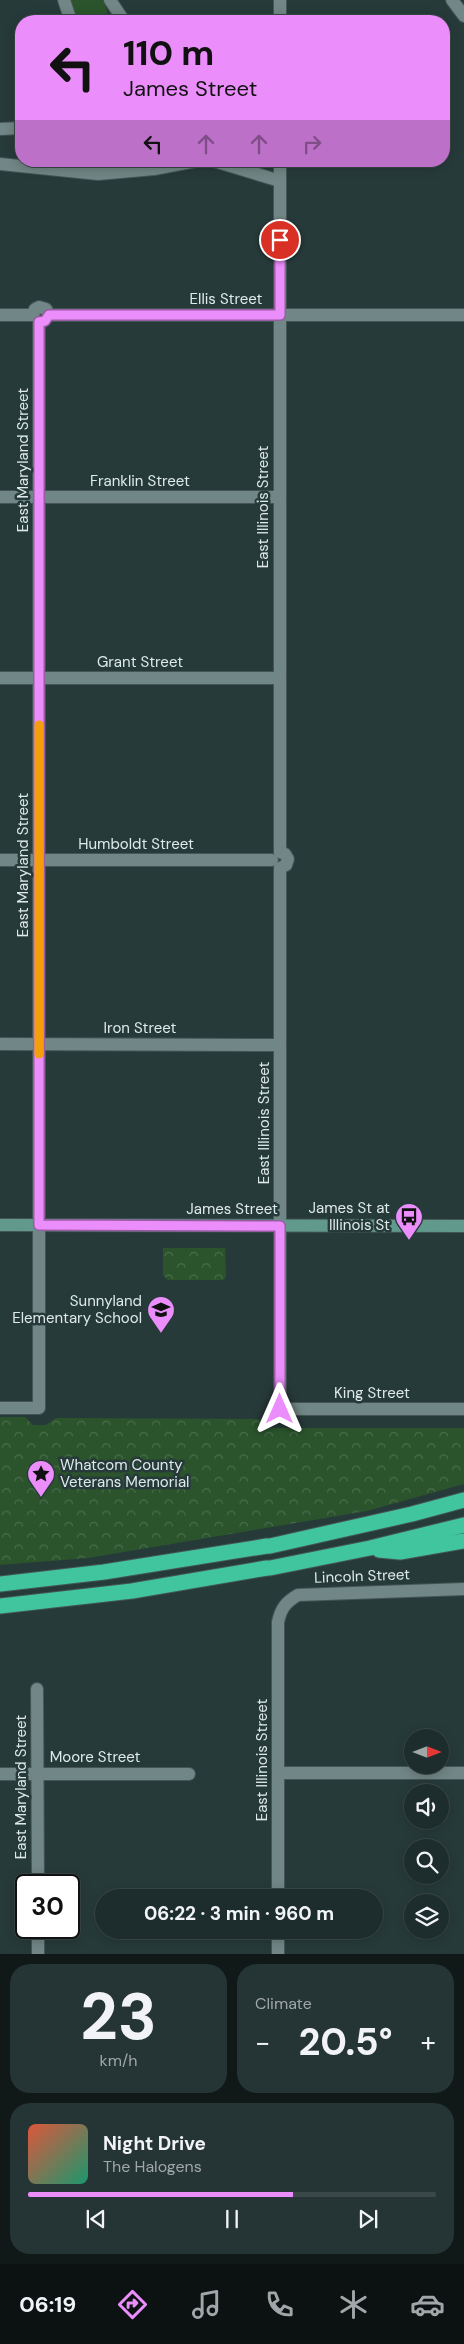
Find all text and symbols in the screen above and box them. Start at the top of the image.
text: 110 m [123,30,214,76]
icon: left [40,35,105,100]
text: James Street [123,74,257,103]
icon: left [139,130,167,158]
icon: ahead [192,130,220,158]
icon: ahead [245,130,273,158]
icon: right [298,130,326,158]
pin [259,219,301,261]
icon: arrive [266,226,294,254]
street label: Ellis Street [190,289,263,309]
street label: East Maryland Street [13,388,33,532]
street label: East Illinois Street [253,446,273,568]
street label: Franklin Street [90,471,190,491]
street label: Grant Street [97,652,183,672]
street label: East Maryland Street [13,793,33,937]
street label: Humboldt Street [78,834,194,854]
street label: Iron Street [104,1018,177,1038]
street label: East Illinois Street [254,1062,274,1184]
place label: James St at Illinois St [309,1198,390,1235]
street label: James Street [186,1199,278,1219]
bus stop icon: James St at Illinois St [394,1202,424,1241]
place label: Sunnyland Elementary School [12,1291,142,1328]
school or university icon: Sunnyland Elementary School [146,1295,176,1334]
position arrow [253,1382,305,1434]
street label: King Street [334,1383,410,1403]
place label: Whatcom County Veterans Memorial [60,1455,189,1492]
place icon: Whatcom County Veterans Memorial [26,1459,56,1498]
street label: Lincoln Street [314,1564,410,1588]
street label: East Illinois Street [252,1699,272,1821]
street label: East Maryland Street [11,1715,31,1859]
north arrow [404,1729,449,1774]
map controls [404,1729,449,1939]
street label: Moore Street [50,1747,140,1767]
button: sound [404,1784,449,1829]
button: search [404,1839,449,1884]
speed limit sign: 30 [15,1874,80,1939]
button: layers [404,1894,449,1939]
text: 06:22 · 3 min · 960 m [144,1901,334,1926]
text: 23 [80,1975,157,2059]
text: Climate [255,1993,312,2014]
text: 20.5° [298,2017,393,2067]
text: − [255,2024,270,2061]
text: + [421,2024,436,2061]
text: km/h [100,2050,137,2071]
text: Night Drive [103,2131,206,2156]
text: The Halogens [103,2156,202,2177]
icon: previous [82,2205,110,2233]
icon: pause [218,2205,246,2233]
icon: next [354,2205,382,2233]
icon: directions [115,2287,150,2322]
icon: music [189,2287,224,2322]
icon: phone [262,2287,297,2322]
icon: climate [336,2287,371,2322]
icon: car [410,2287,445,2322]
text: 06:19 [19,2290,76,2319]

